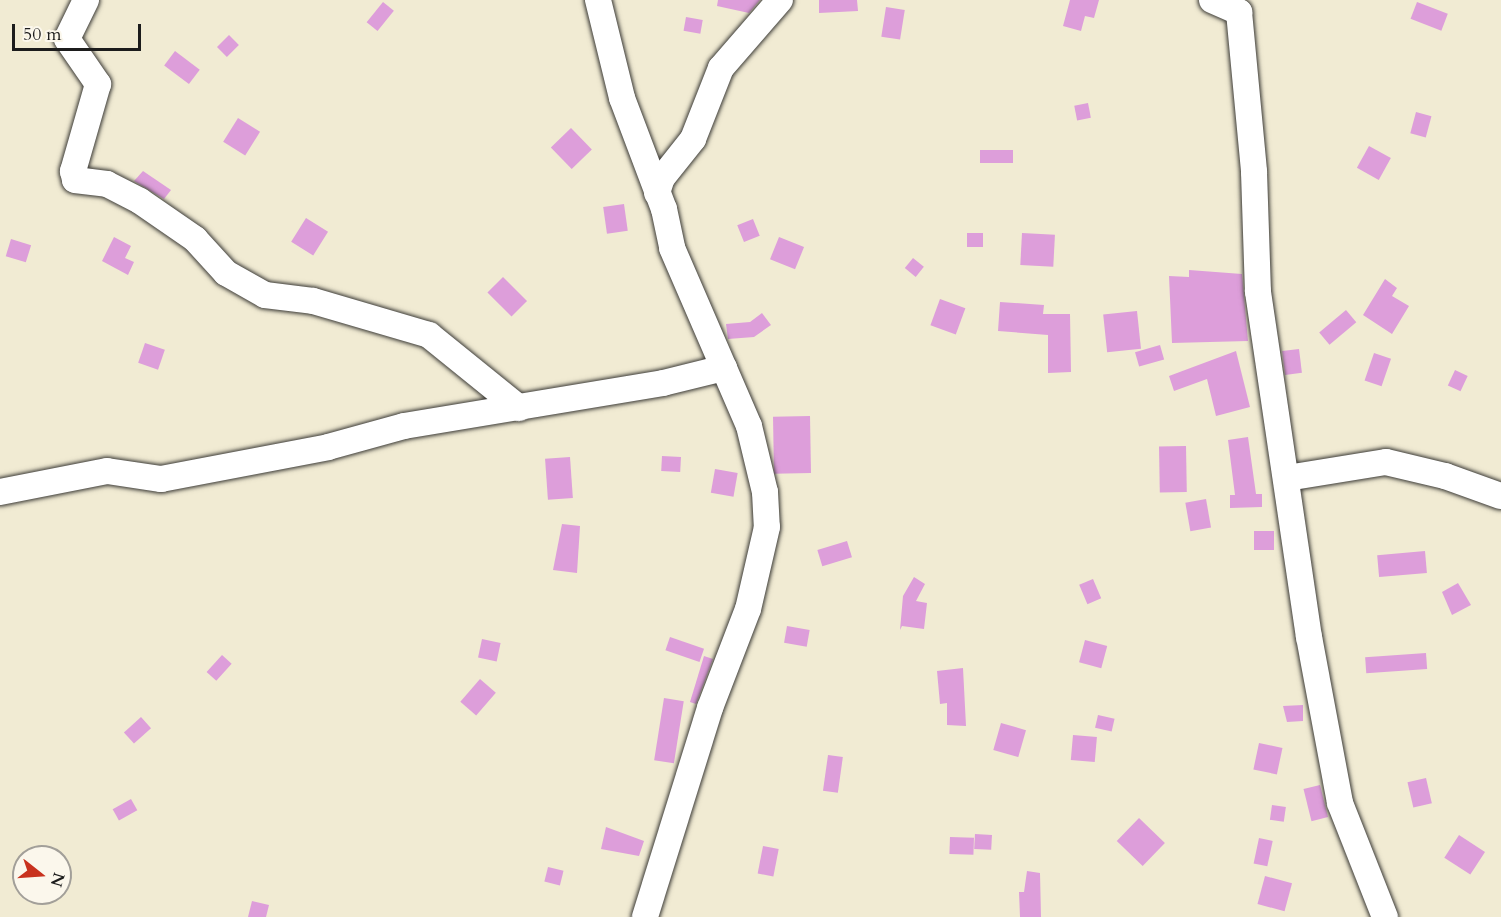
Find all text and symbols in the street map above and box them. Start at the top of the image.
scale bar [15,12,144,50]
text: 50 m [23,22,62,47]
north arrow [12,845,72,905]
text: N [45,870,70,890]

